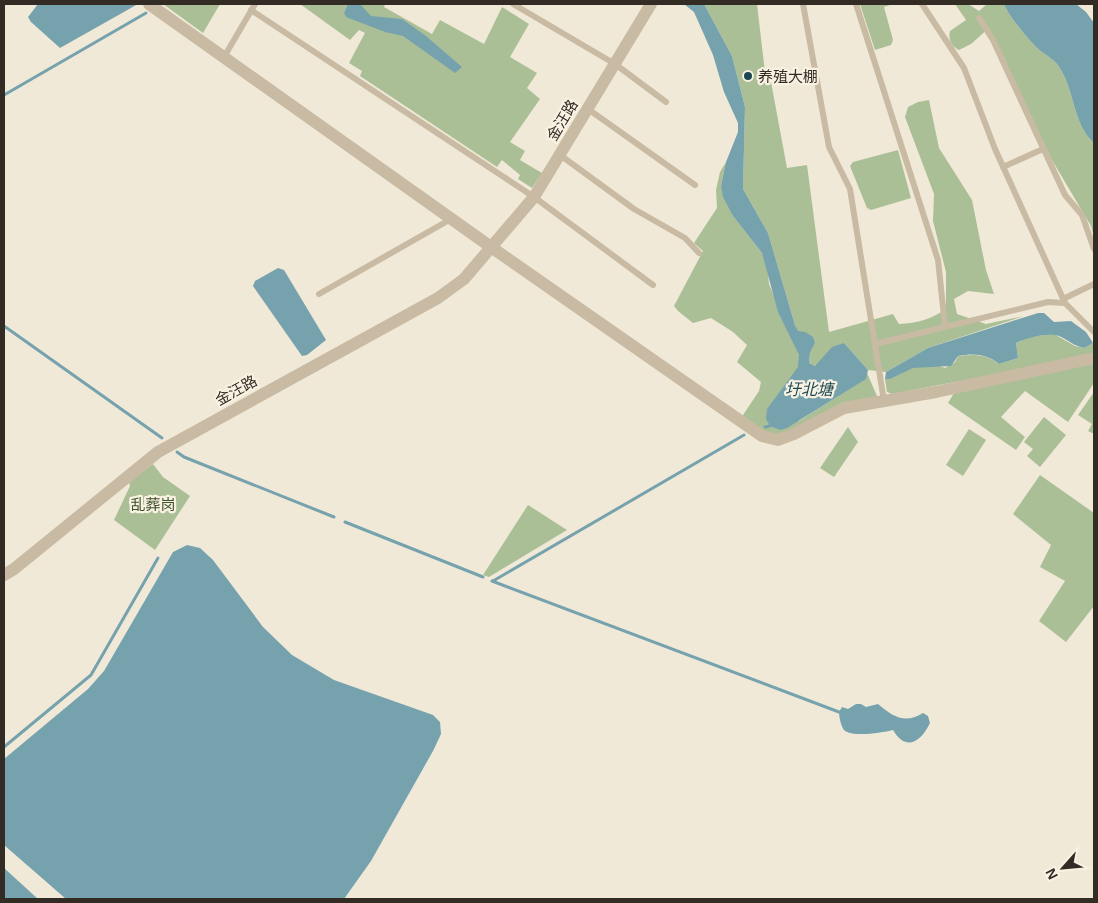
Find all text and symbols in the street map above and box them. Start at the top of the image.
place label: 养殖大棚 [758,68,818,85]
marker: 养殖大棚 [742,70,754,82]
street label: 金汪路 [543,96,581,144]
street label: 金汪路 [212,372,260,408]
water label: 圩北塘 [785,381,836,398]
park label: 乱葬岗 [130,496,176,513]
north arrow [1038,843,1088,893]
text: N [1042,866,1061,882]

